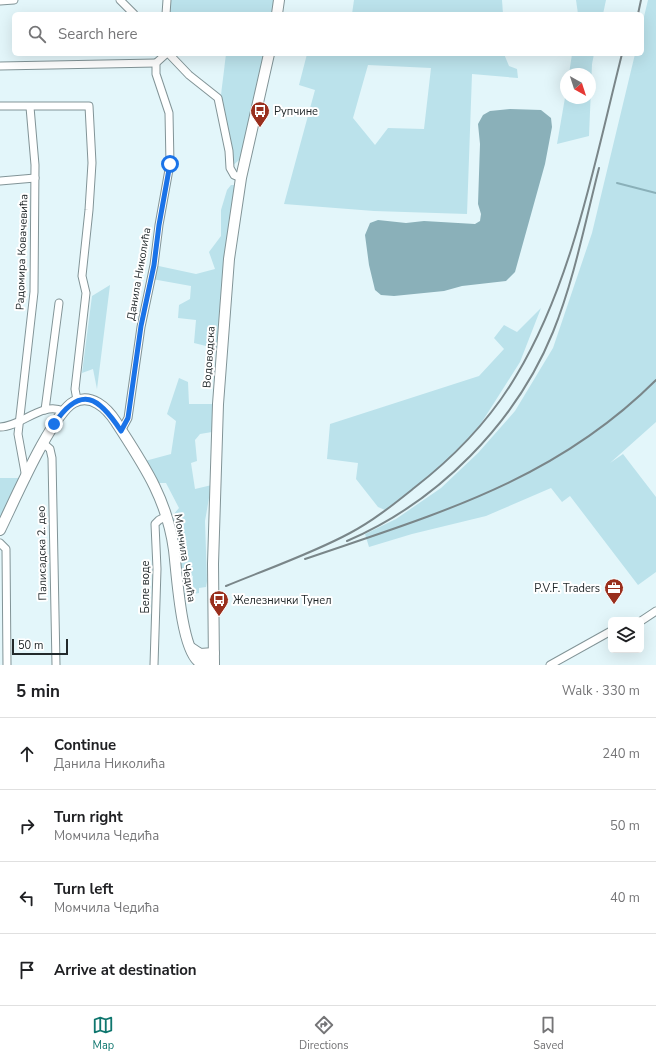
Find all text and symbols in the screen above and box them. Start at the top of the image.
search box [12,12,644,56]
icon: search [26,23,48,45]
text: Search here [58,24,138,44]
north arrow [560,68,596,104]
bus stop icon: Рупчине [249,100,271,128]
place label: Рупчине [274,104,318,119]
route start [161,155,179,173]
street label: Радомира Ковачевића [12,194,32,310]
street label: Данила Николића [123,226,155,322]
street label: Водоводска [199,325,219,388]
route end [45,415,63,433]
street label: Палисадска 2. део [34,505,50,601]
street label: Момчила Чедића [171,513,199,603]
street label: Беле воде [138,560,153,614]
office icon: P.V.F. Traders [603,577,625,605]
place label: P.V.F. Traders [534,581,600,596]
bus stop icon: Железнички Тунел [208,589,230,617]
place label: Железнички Тунел [233,593,332,608]
map controls [608,617,644,653]
button: layers [608,617,644,653]
scale bar [12,637,68,656]
text: 50 m [18,638,43,653]
text: 5 min [16,680,60,703]
text: Walk · 330 m [562,682,640,700]
text: Continue [54,735,116,755]
icon: ahead [16,743,38,765]
text: 240 m [602,745,640,763]
text: Данила Николића [54,755,165,773]
text: Turn right [54,807,123,827]
icon: right [16,815,38,837]
text: 50 m [610,817,640,835]
text: Момчила Чедића [54,827,159,845]
text: Turn left [54,879,113,899]
icon: left [16,887,38,909]
text: 40 m [610,889,640,907]
text: Момчила Чедића [54,899,159,917]
icon: arrive [16,959,38,981]
text: Arrive at destination [54,960,197,980]
tab: Map [92,1014,114,1053]
tab: Directions [299,1014,349,1053]
tab: Saved [533,1014,564,1053]

